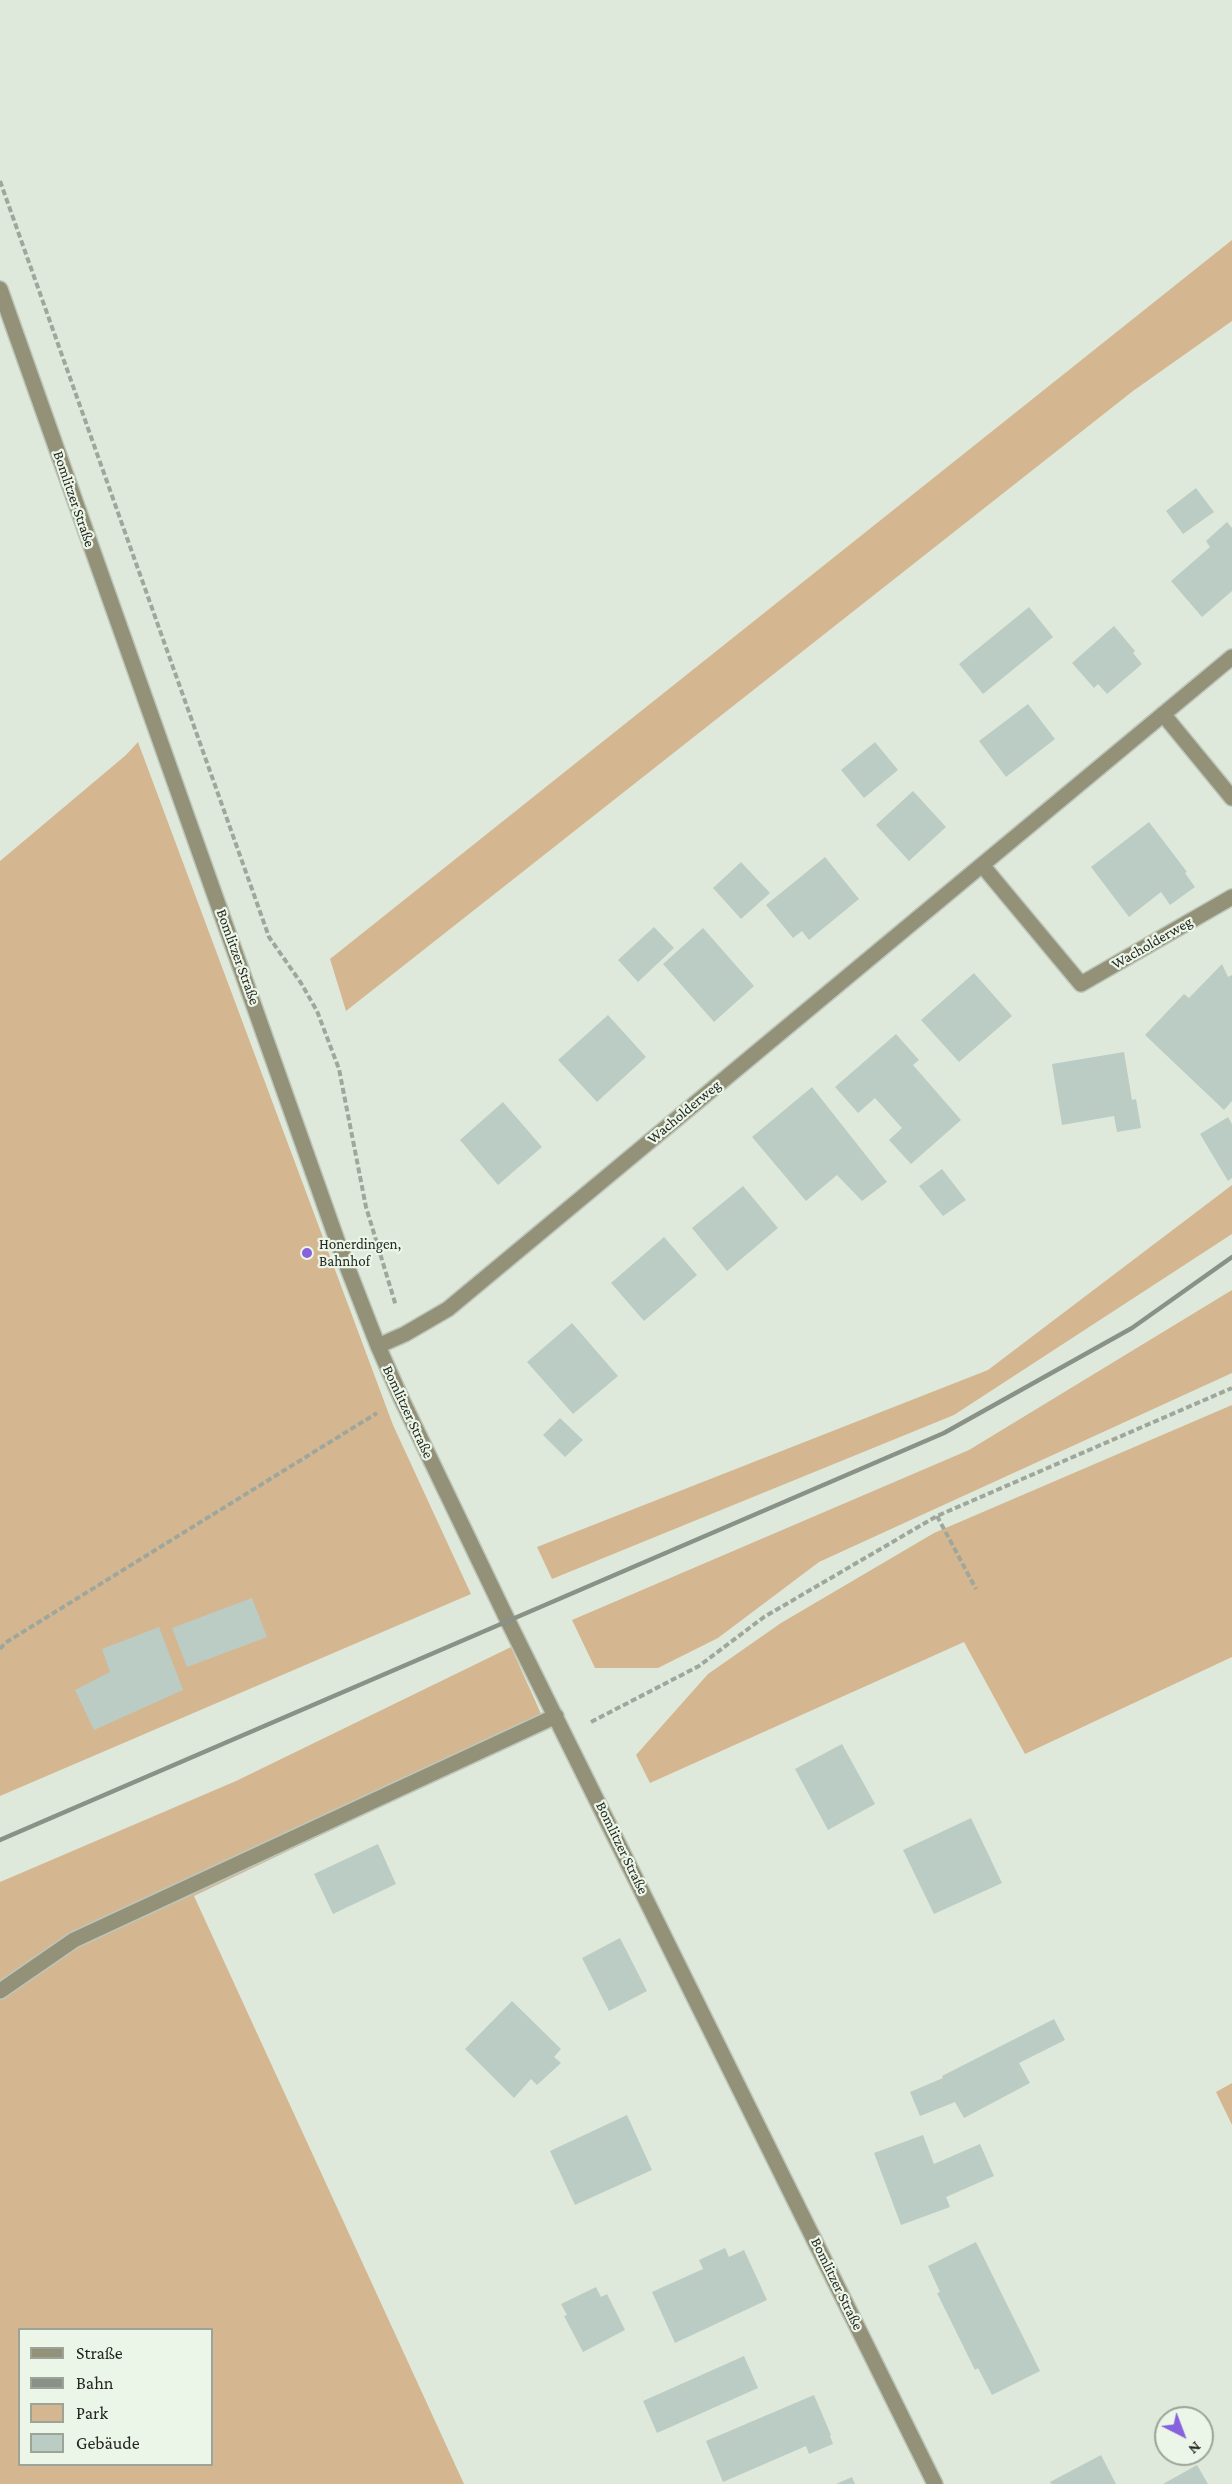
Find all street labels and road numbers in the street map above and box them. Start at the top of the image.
street label: Bomlitzer Straße [49,449,99,549]
street label: Bomlitzer Straße [212,907,264,1007]
street label: Wacholderweg [1108,913,1196,973]
street label: Wacholderweg [644,1076,724,1148]
street label: Bomlitzer Straße [379,1363,437,1461]
street label: Bomlitzer Straße [592,1799,652,1897]
street label: Bomlitzer Straße [807,2235,867,2333]

